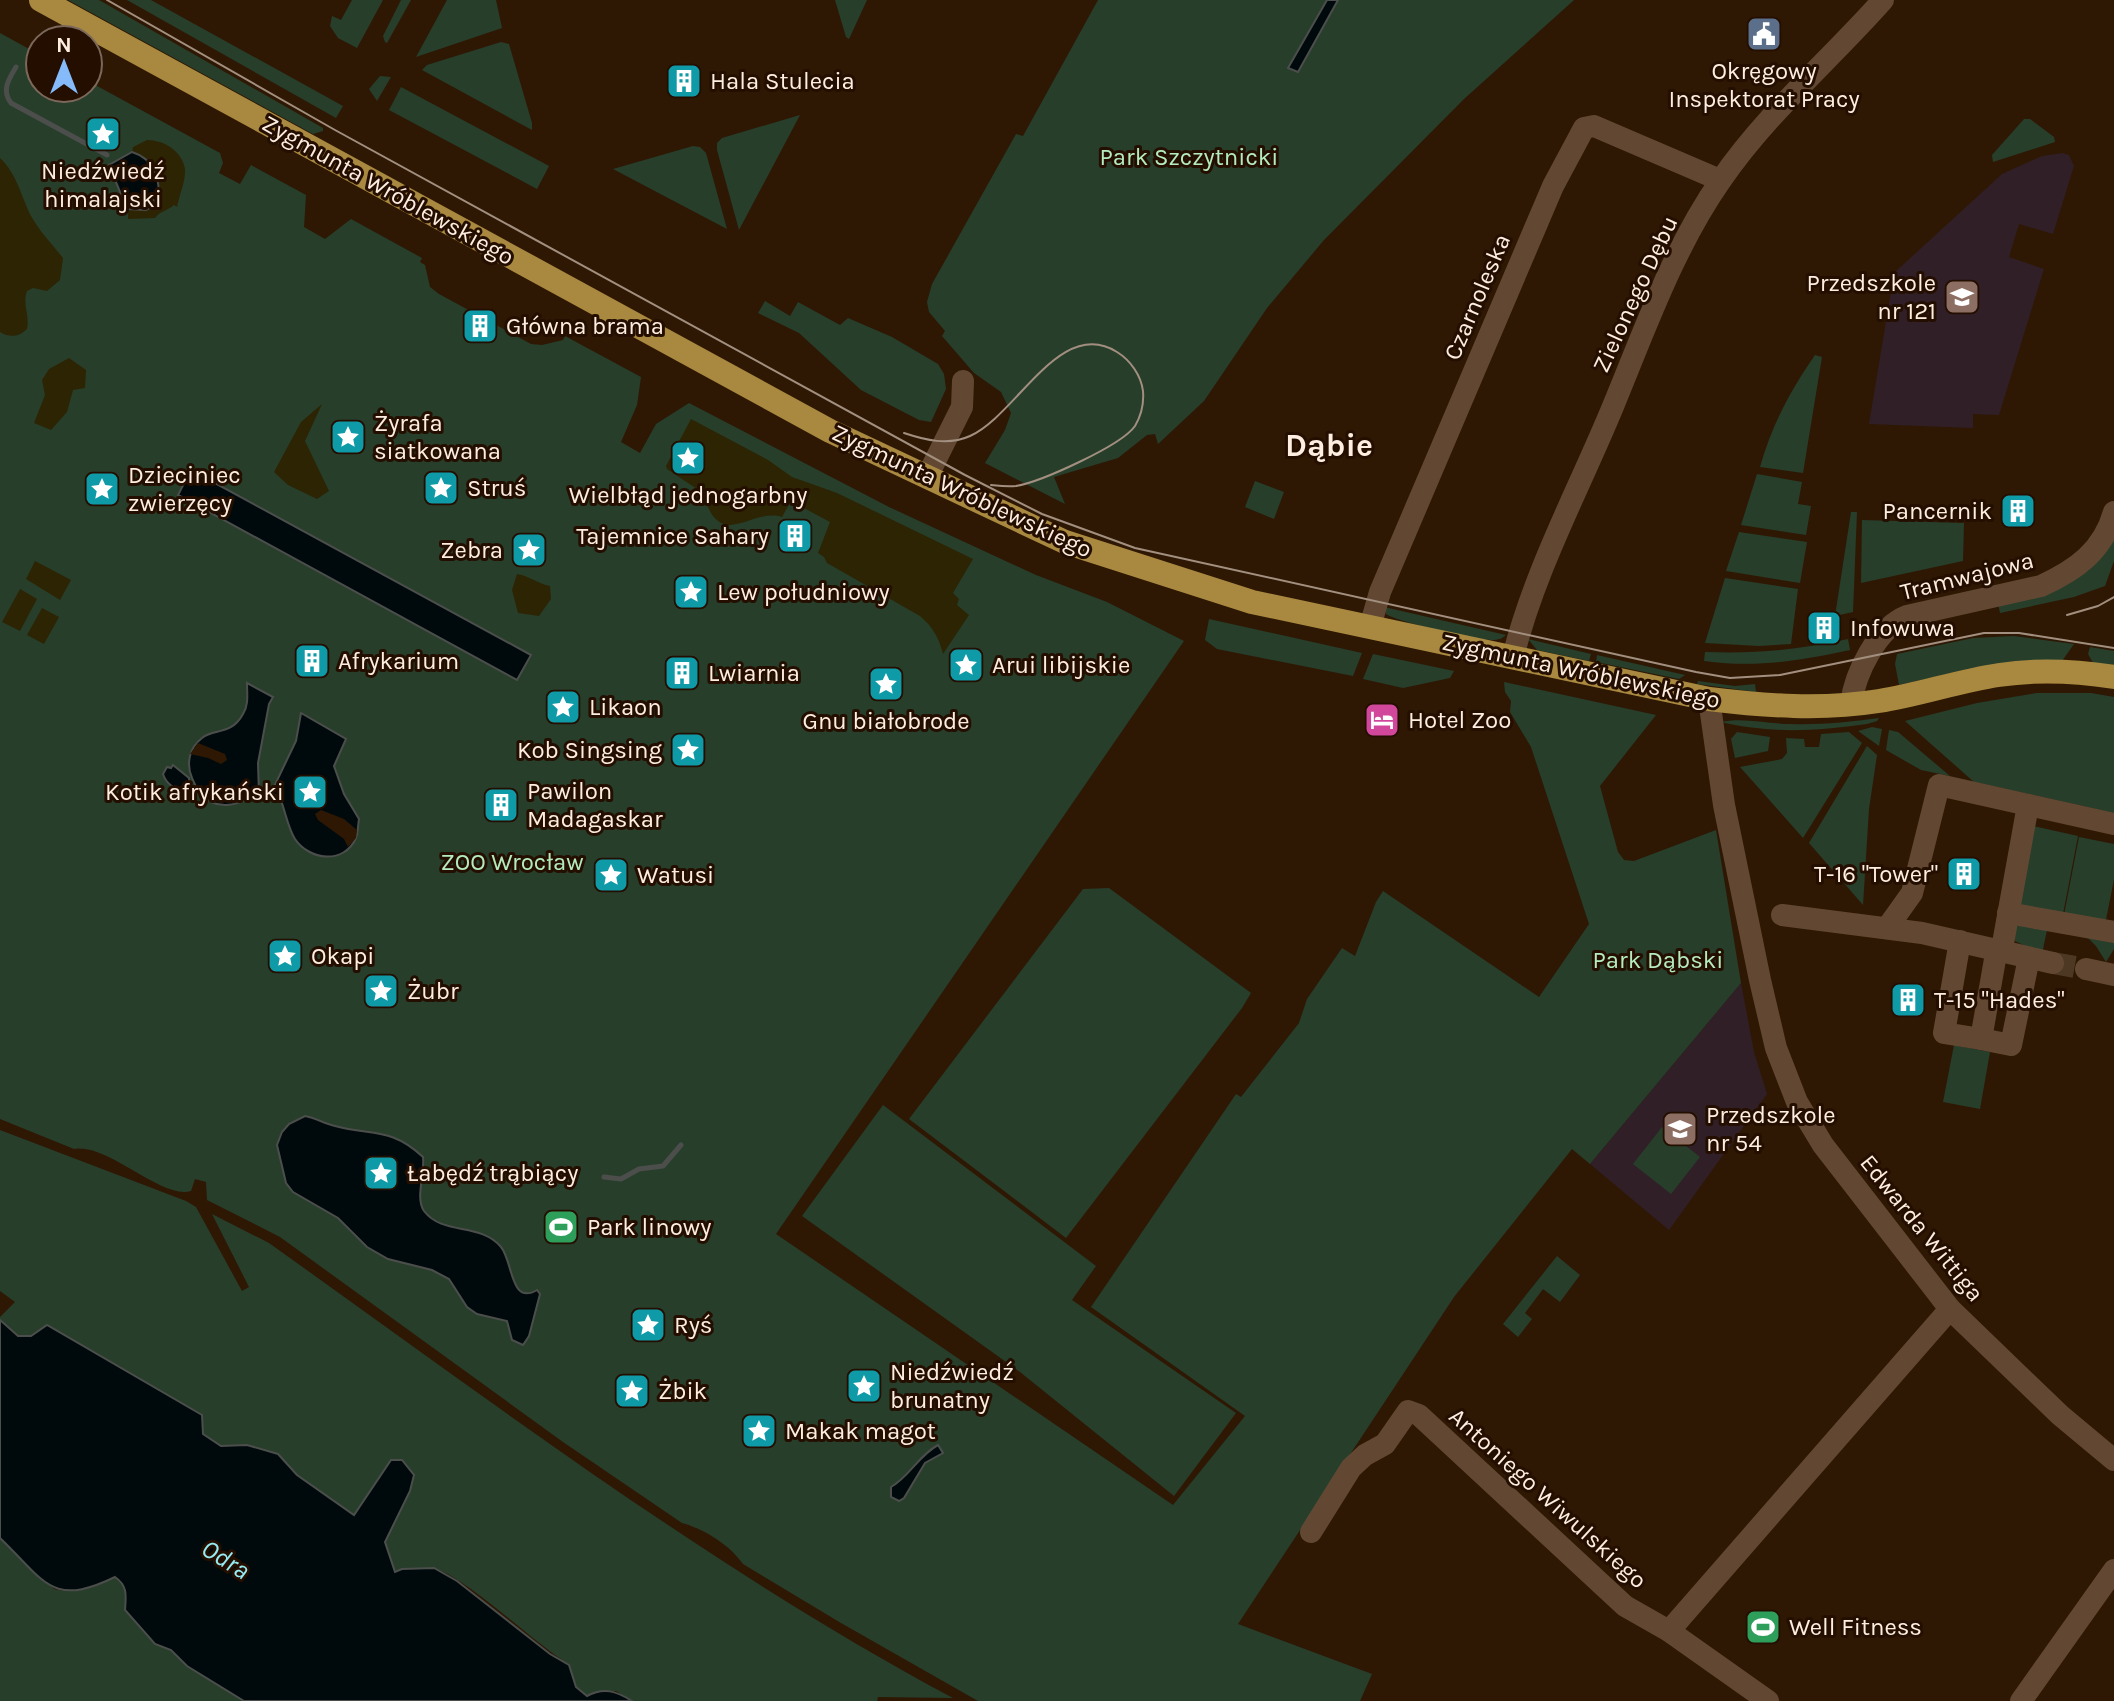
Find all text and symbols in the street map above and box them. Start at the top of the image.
public building icon: Okręgowy Inspektorat Pracy [1745,15,1783,53]
north arrow [24,24,104,104]
text: N [56,32,72,58]
place label: Okręgowy Inspektorat Pracy [1668,57,1860,113]
building icon: Hala Stulecia [665,62,703,100]
place label: Hala Stulecia [710,67,855,95]
street label: Zygmunta Wróblewskiego [257,109,519,271]
place icon: Niedźwiedź himalajski [84,115,122,153]
park label: Park Szczytnicki [1100,143,1278,171]
place label: Niedźwiedź himalajski [41,157,165,213]
street label: Zielonego Dębu [1586,211,1684,377]
street label: Czarnoleska [1438,230,1516,364]
place label: Przedszkole nr 121 [1806,269,1936,325]
school or university icon: Przedszkole nr 121 [1943,278,1981,316]
building icon: Główna brama [461,307,499,345]
place label: Główna brama [506,312,664,340]
place label: Żyrafa siatkowana [374,409,501,465]
place icon: Żyrafa siatkowana [329,418,367,456]
street label: Zygmunta Wróblewskiego [828,418,1096,564]
district label: Dąbie [1285,427,1373,464]
place icon: Wielbłąd jednogarbny [669,439,707,477]
place label: Dzieciniec zwierzęcy [128,461,241,517]
place icon: Struś [422,469,460,507]
place icon: Dzieciniec zwierzęcy [83,470,121,508]
place label: Struś [467,474,526,502]
place label: Wielbłąd jednogarbny [569,481,807,509]
building icon: Pancernik [1999,492,2037,530]
place label: Pancernik [1882,497,1992,525]
building icon: Tajemnice Sahary [776,517,814,555]
place label: Tajemnice Sahary [576,522,769,550]
place icon: Zebra [510,531,548,569]
place label: Zebra [440,536,503,564]
street label: Tramwajowa [1897,546,2037,606]
place icon: Lew południowy [672,573,710,611]
place label: Lew południowy [717,578,890,606]
building icon: Infowuwa [1805,609,1843,647]
place label: Infowuwa [1850,614,1955,642]
street label: Zygmunta Wróblewskiego [1439,628,1723,714]
building icon: Afrykarium [293,642,331,680]
place icon: Arui libijskie [947,646,985,684]
place label: Afrykarium [338,647,459,675]
place label: Arui libijskie [992,651,1130,679]
building icon: Lwiarnia [663,654,701,692]
place label: Lwiarnia [708,659,800,687]
place icon: Gnu białobrode [867,665,905,703]
place icon: Likaon [544,688,582,726]
place label: Likaon [589,693,662,721]
hotel icon: Hotel Zoo [1363,701,1401,739]
place label: Hotel Zoo [1408,706,1511,734]
place label: Gnu białobrode [802,707,970,735]
place icon: Kob Singsing [669,731,707,769]
place label: Kob Singsing [517,736,662,764]
place icon: Kotik afrykański [291,773,329,811]
place label: Pawilon Madagaskar [527,777,663,833]
place label: Kotik afrykański [105,778,284,806]
building icon: Pawilon Madagaskar [482,786,520,824]
park label: ZOO Wrocław [440,848,584,876]
building icon: T-16 "Tower" [1945,855,1983,893]
place icon: Watusi [592,856,630,894]
place label: T-16 "Tower" [1814,860,1938,888]
place label: Watusi [637,861,714,889]
place icon: Okapi [266,937,304,975]
place label: Okapi [311,942,374,970]
park label: Park Dąbski [1593,946,1723,974]
place icon: Żubr [362,972,400,1010]
place label: Żubr [407,977,459,1005]
building icon: T-15 "Hades" [1889,981,1927,1019]
place label: T-15 "Hades" [1934,986,2065,1014]
place label: Przedszkole nr 54 [1706,1101,1836,1157]
school or university icon: Przedszkole nr 54 [1661,1110,1699,1148]
street label: Edwarda Wittiga [1854,1149,1990,1307]
place icon: Łabędź trąbiący [362,1154,400,1192]
place label: Łabędź trąbiący [407,1159,578,1187]
sports icon: Park linowy [542,1208,580,1246]
place label: Park linowy [587,1213,711,1241]
place icon: Ryś [629,1306,667,1344]
place label: Ryś [674,1311,712,1339]
place label: Niedźwiedź brunatny [890,1358,1014,1414]
place icon: Niedźwiedź brunatny [845,1367,883,1405]
place icon: Żbik [613,1372,651,1410]
place label: Żbik [658,1377,707,1405]
street label: Antoniego Wiwulskiego [1443,1402,1653,1594]
place icon: Makak magot [740,1412,778,1450]
place label: Makak magot [785,1417,936,1445]
water label: Odra [196,1533,256,1586]
sports icon: Well Fitness [1744,1608,1782,1646]
place label: Well Fitness [1789,1613,1922,1641]

